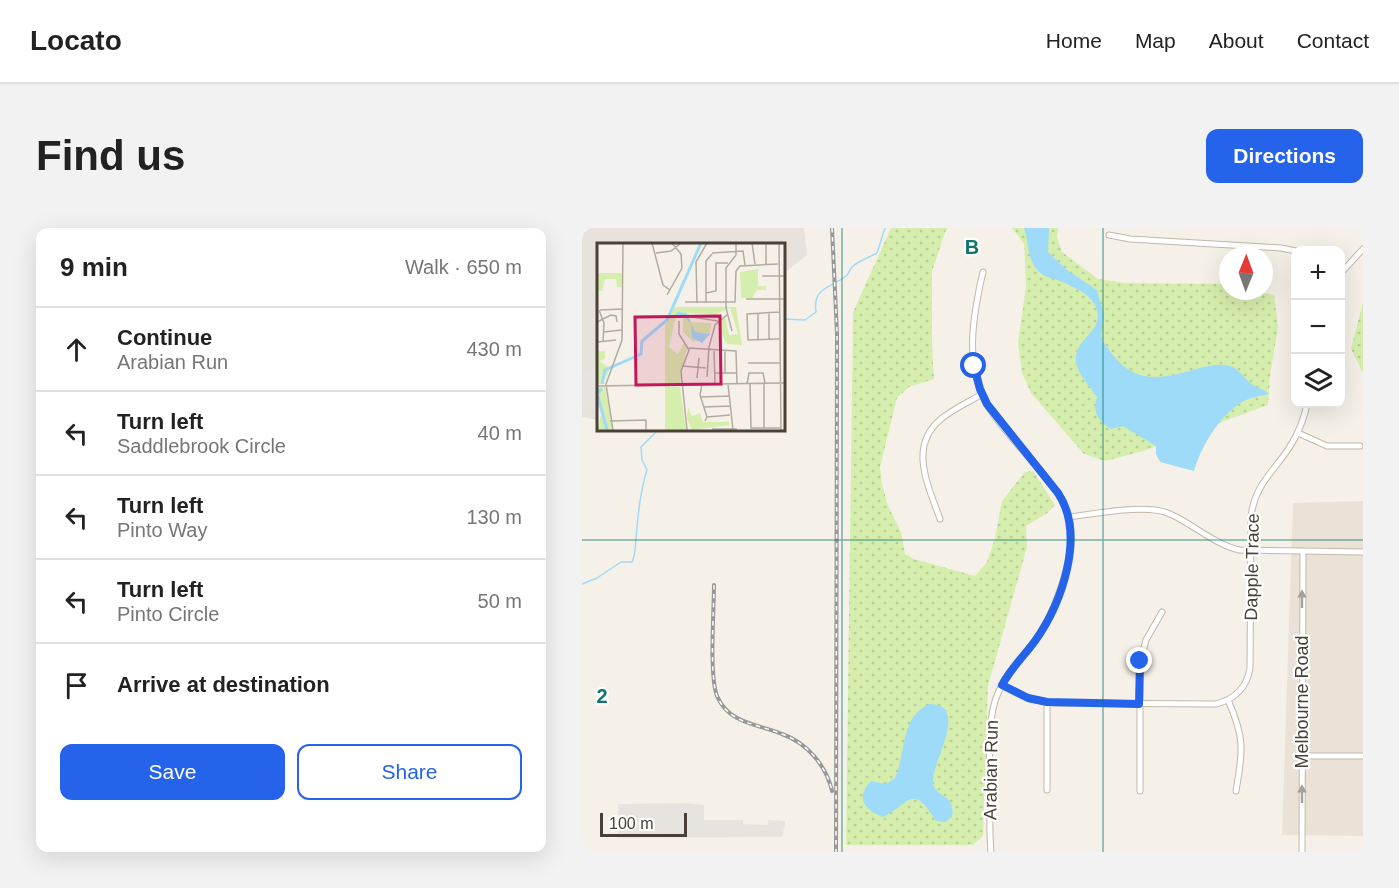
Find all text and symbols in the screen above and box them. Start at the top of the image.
text: Locato [30,25,122,56]
text: Home [1046,29,1102,52]
text: Map [1135,29,1176,52]
text: About [1209,29,1264,52]
text: Contact [1297,29,1369,52]
button: Directions [1206,129,1363,183]
text: Find us [36,132,185,179]
text: B [965,236,979,258]
inset map [597,243,784,430]
north arrow [1219,246,1273,300]
map controls [1291,246,1345,408]
button: + [1291,246,1345,300]
text: 9 min [60,252,128,282]
text: Walk · 650 m [405,256,522,278]
button: − [1291,300,1345,354]
text: Continue [117,325,212,350]
icon: ahead [60,333,93,366]
text: 430 m [466,338,522,360]
text: Arabian Run [117,351,228,373]
route start [960,352,986,378]
button: layers [1291,354,1345,408]
text: Turn left [117,409,203,434]
icon: left [60,417,93,450]
text: 40 m [478,422,522,444]
text: Saddlebrook Circle [117,435,286,457]
text: Turn left [117,493,203,518]
icon: left [60,501,93,534]
text: 130 m [466,506,522,528]
street label: Dapple Trace [1241,513,1263,621]
text: Pinto Way [117,519,207,541]
text: Turn left [117,577,203,602]
icon: left [60,585,93,618]
one-way arrow [1297,589,1307,608]
text: 50 m [478,590,522,612]
text: Pinto Circle [117,603,219,625]
street label: Melbourne Road [1292,635,1312,769]
route end [1126,647,1152,673]
icon: arrive [60,669,93,702]
text: Arrive at destination [117,672,330,697]
text: 2 [596,685,608,707]
street label: Arabian Run [980,720,1002,820]
button: Save [60,744,285,800]
button: Share [297,744,522,800]
one-way arrow [1297,784,1307,803]
scale bar [600,810,687,838]
text: 100 m [609,815,653,832]

